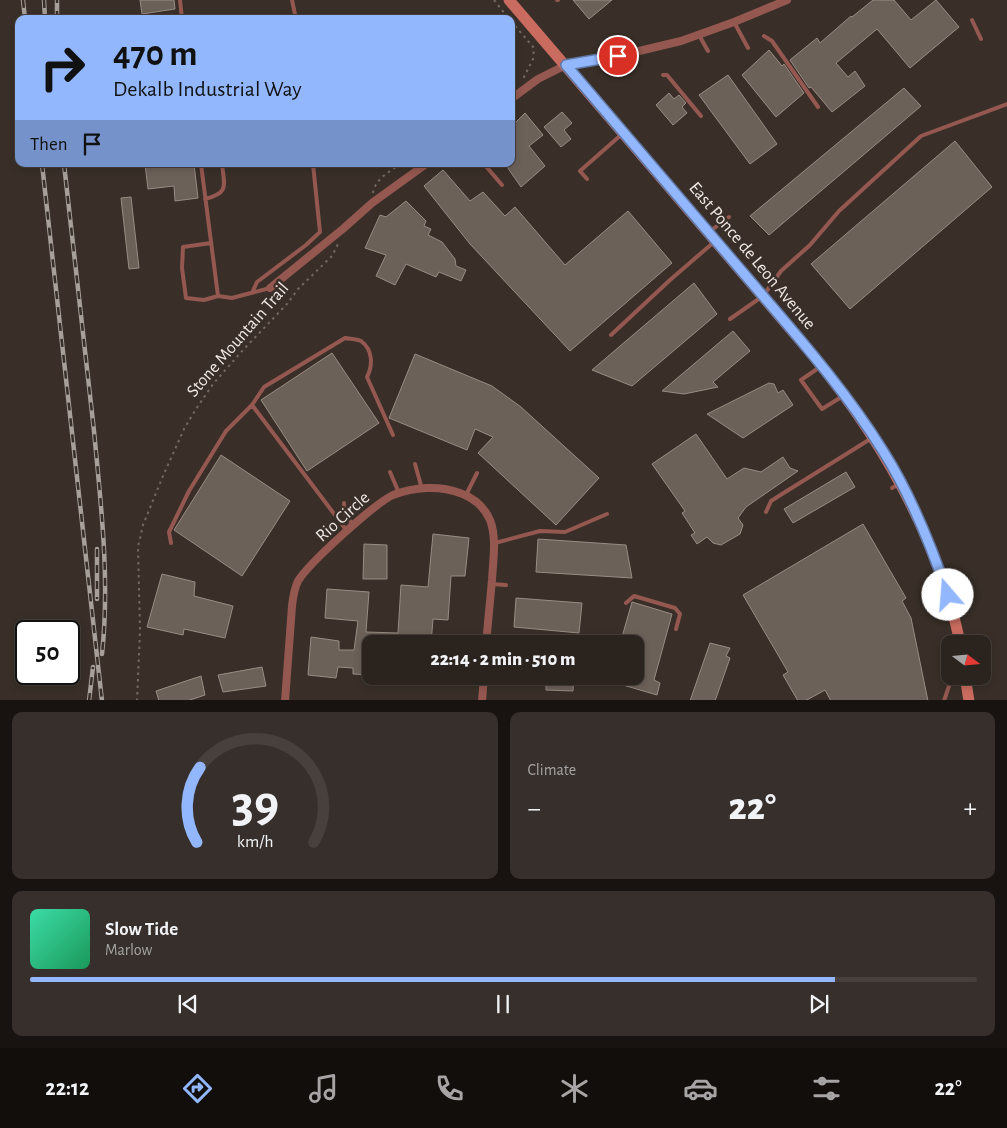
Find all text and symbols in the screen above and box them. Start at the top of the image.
icon: right [30,35,95,100]
pin [597,35,639,77]
text: 470 m [113,37,198,72]
icon: arrive [604,42,632,70]
text: Dekalb Industrial Way [113,78,302,100]
icon: arrive [78,130,106,158]
text: Then [30,135,68,154]
street label: East Ponce de Leon Avenue [685,179,819,333]
street label: Stone Mountain Trail [184,279,292,401]
street label: Rio Circle [313,488,373,546]
position arrow [921,568,973,620]
speed limit sign: 50 [15,620,80,685]
north arrow [941,635,991,685]
map controls [941,635,991,685]
text: 22:14 · 2 min · 510 m [431,650,575,669]
text: Climate [528,762,576,778]
text: 39 [231,779,279,831]
text: 22° [728,789,776,827]
text: − [528,795,541,823]
text: + [964,795,977,823]
text: km/h [236,833,273,851]
text: Slow Tide [105,920,178,939]
text: Marlow [105,942,152,958]
icon: previous [174,990,202,1018]
icon: pause [489,990,517,1018]
icon: next [805,990,833,1018]
icon: directions [180,1071,215,1106]
icon: music [306,1071,341,1106]
icon: phone [432,1071,467,1106]
icon: climate [557,1071,592,1106]
icon: car [683,1071,718,1106]
icon: filters [809,1071,844,1106]
text: 22:12 [45,1077,89,1099]
text: 22° [934,1077,962,1099]

